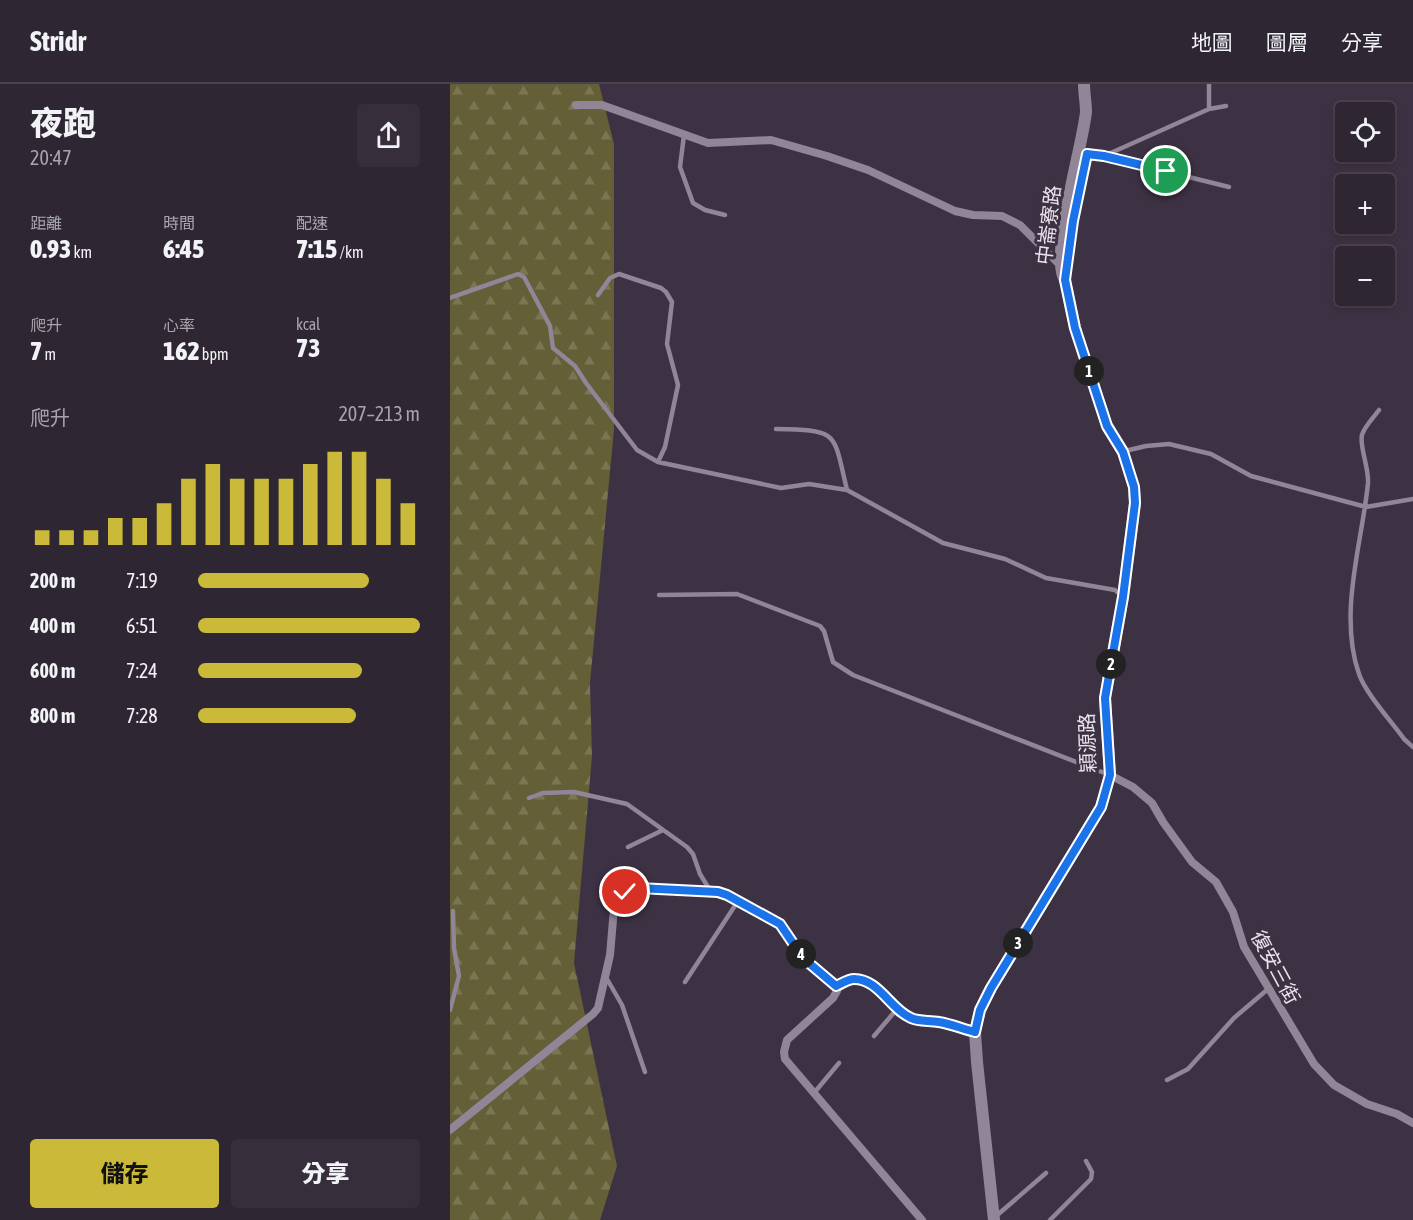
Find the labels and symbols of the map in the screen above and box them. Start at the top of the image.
pin [1140,145,1191,196]
street label: 中崙寮路 [1032,184,1064,266]
pin: 1 [1074,356,1104,386]
pin: 2 [1096,649,1126,679]
street label: 穎源路 [1074,713,1100,773]
pin [599,866,650,917]
street label: 復安三街 [1247,926,1305,1008]
pin: 3 [1003,928,1033,958]
pin: 4 [786,939,816,969]

